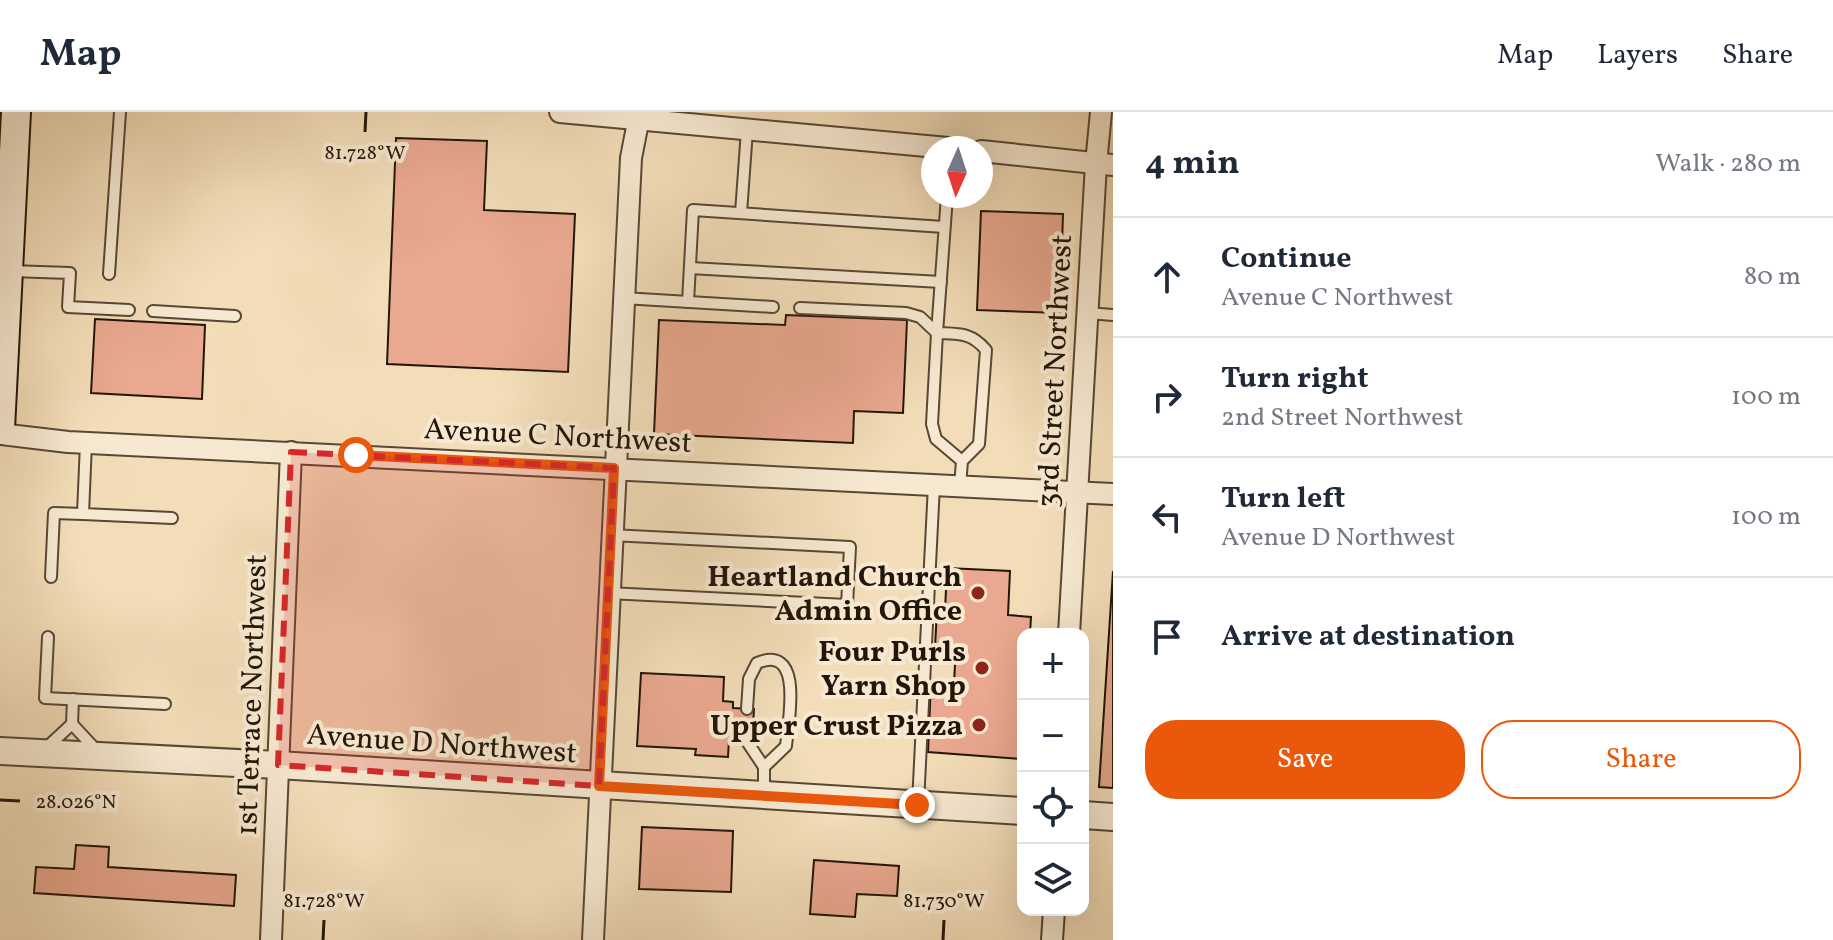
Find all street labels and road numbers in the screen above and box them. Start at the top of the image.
street label: 3rd Street Northwest [1028,233,1084,509]
street label: Avenue C Northwest [423,409,693,465]
street label: 1st Terrace Northwest [227,553,279,837]
street label: Avenue D Northwest [305,715,578,775]

